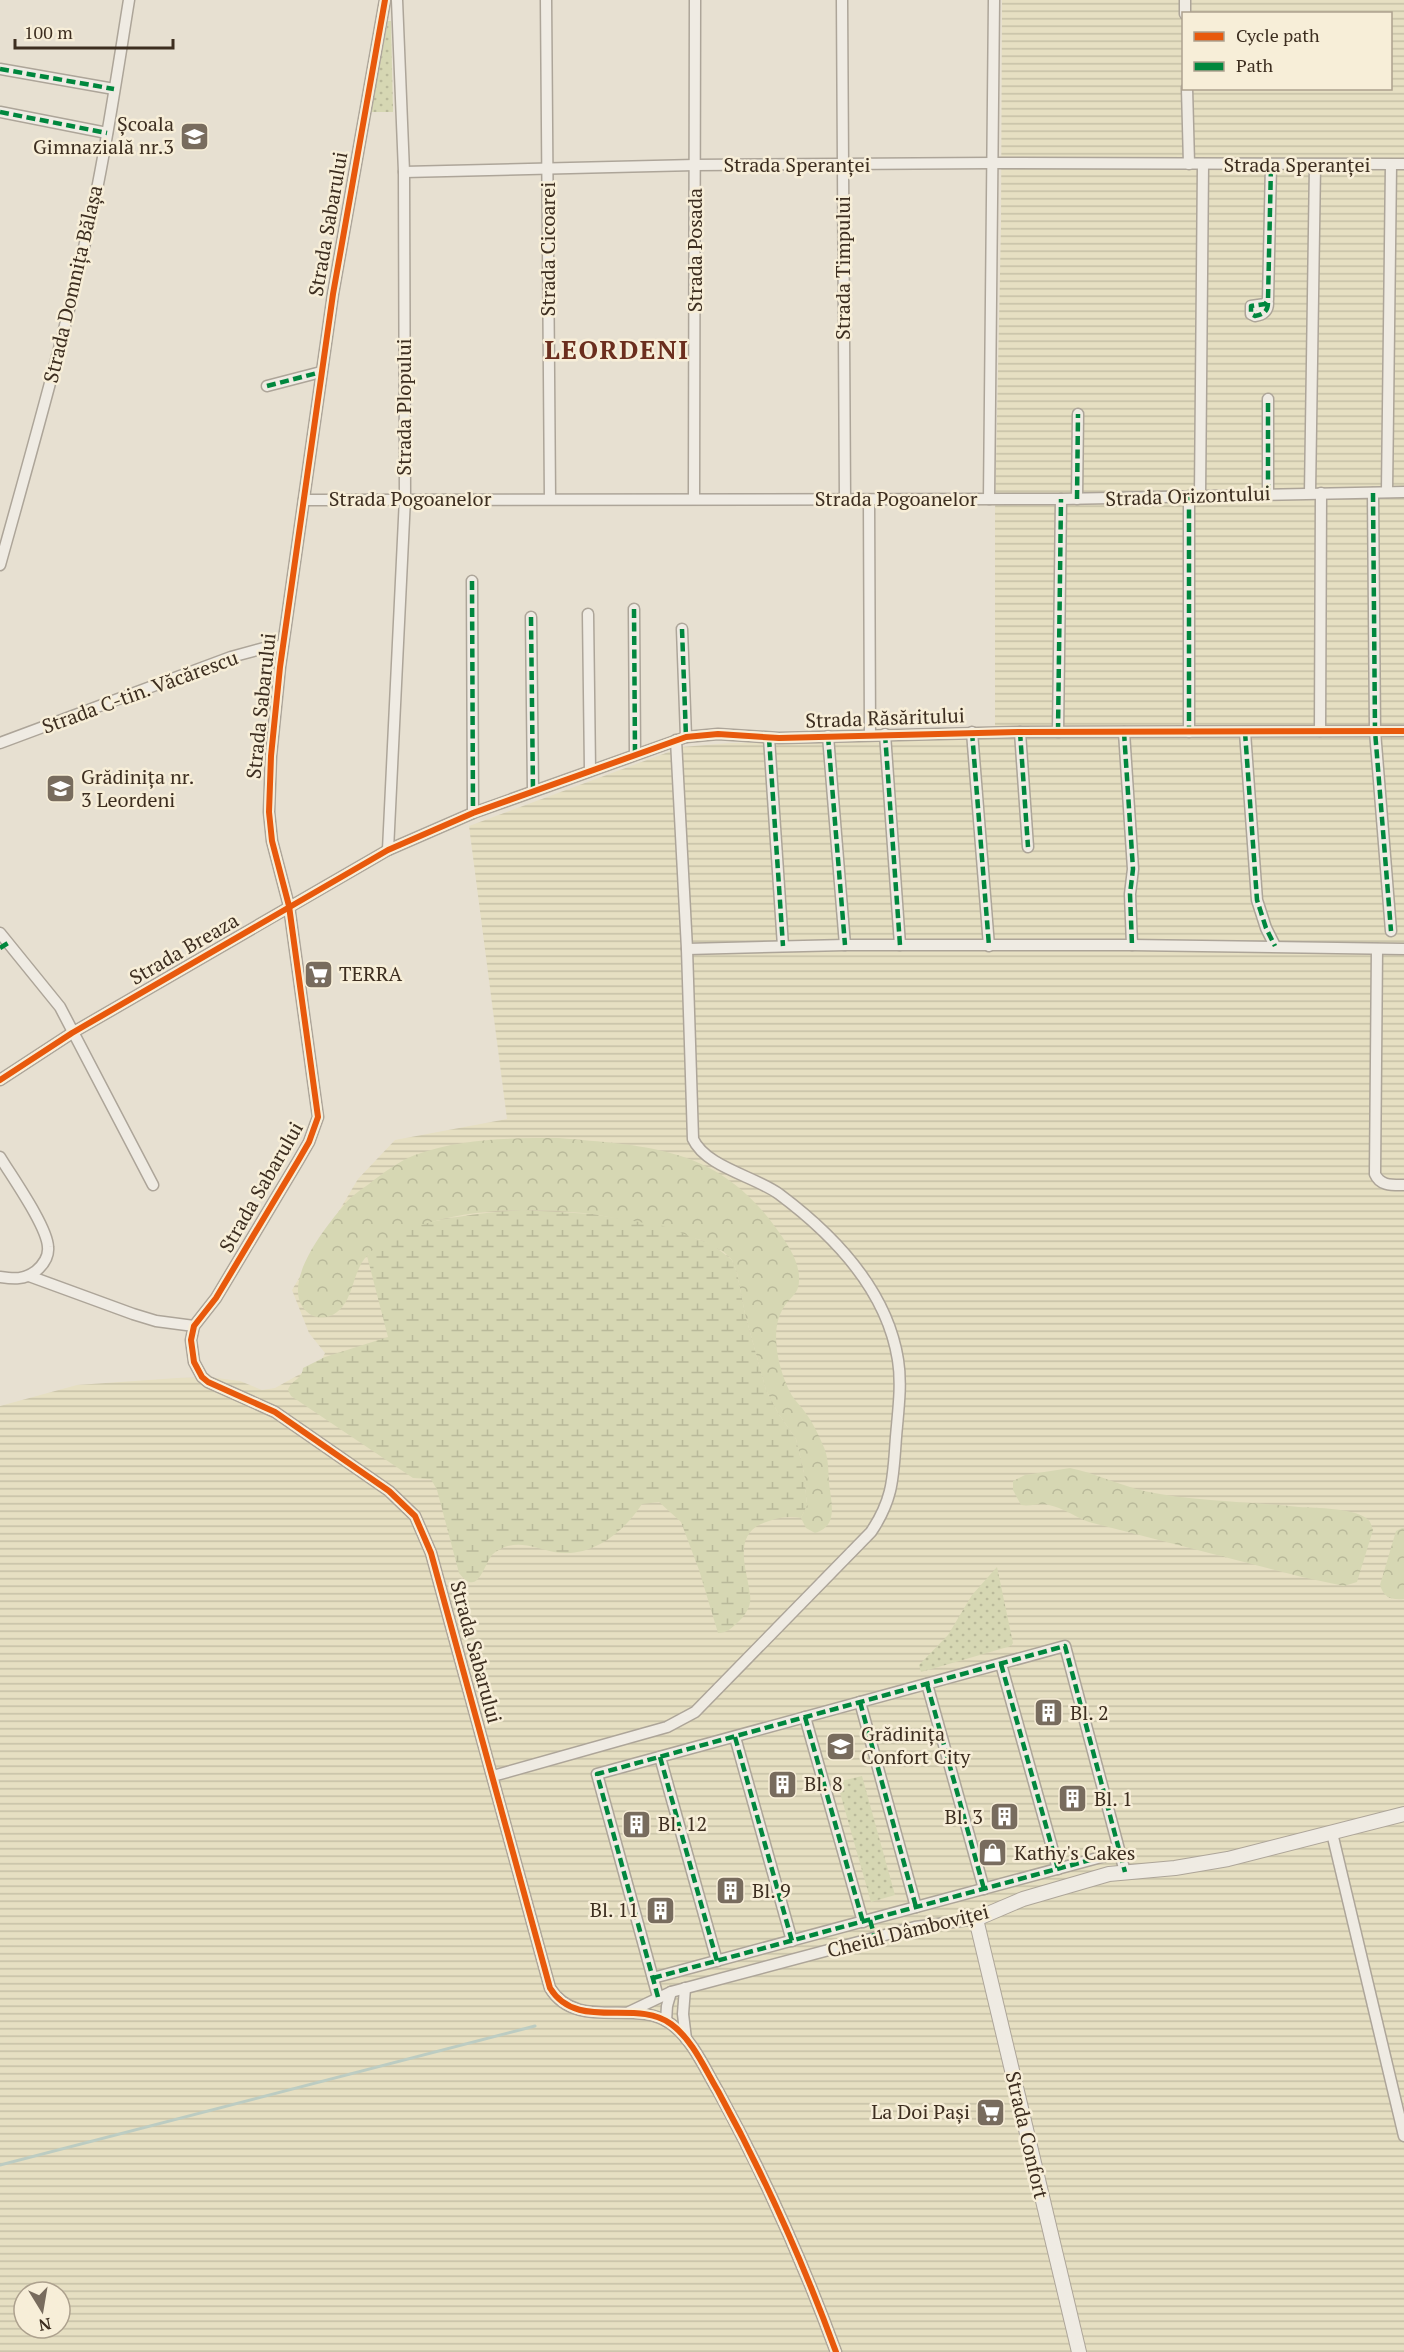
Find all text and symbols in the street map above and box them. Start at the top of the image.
scale bar [15,12,172,50]
legend [1182,12,1392,90]
text: 100 m [24,20,73,44]
text: Cycle path [1236,23,1320,47]
text: Path [1236,53,1273,77]
place label: Școala Gimnazială nr.3 [33,110,174,160]
school or university icon: Școala Gimnazială nr.3 [179,120,211,152]
street label: Strada Sabarului [301,149,354,298]
street label: Strada Speranței [723,151,871,178]
street label: Strada Speranței [1223,151,1371,178]
street label: Strada Domnița Bălașa [37,182,108,385]
street label: Strada Cicoarei [534,182,561,316]
street label: Strada Posada [681,188,708,312]
street label: Strada Timpului [829,196,856,340]
district label: LEORDENI [545,332,689,366]
street label: Strada Plopului [390,338,417,476]
street label: Strada Orizontului [1105,479,1271,512]
street label: Strada Pogoanelor [329,485,492,512]
street label: Strada Pogoanelor [815,485,978,512]
street label: Strada Sabarului [239,632,282,780]
street label: Strada C-tin. Văcărescu [38,643,242,740]
street label: Strada Răsăritului [805,701,965,734]
place label: Grădinița nr. 3 Leordeni [81,763,194,813]
school or university icon: Grădinița nr. 3 Leordeni [44,772,76,804]
street label: Strada Breaza [124,906,243,991]
supermarket icon: TERRA [302,958,334,990]
place label: TERRA [339,960,402,987]
street label: Strada Sabarului [212,1117,309,1257]
street label: Strada Sabarului [444,1578,508,1726]
building icon: Bl. 2 [1033,1697,1065,1729]
place label: Bl. 2 [1070,1699,1109,1726]
place label: Grădinița Confort City [861,1720,971,1770]
school or university icon: Grădinița Confort City [824,1730,856,1762]
building icon: Bl. 8 [767,1768,799,1800]
place label: Bl. 8 [804,1770,843,1797]
building icon: Bl. 1 [1057,1783,1089,1815]
place label: Bl. 1 [1094,1785,1133,1812]
building icon: Bl. 3 [988,1801,1020,1833]
place label: Bl. 3 [944,1803,983,1830]
building icon: Bl. 12 [621,1808,653,1840]
place label: Bl. 12 [658,1810,707,1837]
shop icon: Kathy's Cakes [977,1837,1009,1869]
place label: Kathy's Cakes [1014,1839,1135,1866]
building icon: Bl. 9 [715,1875,747,1907]
place label: Bl. 9 [752,1877,791,1904]
building icon: Bl. 11 [644,1894,676,1926]
place label: Bl. 11 [590,1896,639,1923]
street label: Cheiul Dâmboviței [824,1897,992,1964]
street label: Strada Confort [1000,2069,1055,2202]
supermarket icon: La Doi Pași [975,2096,1007,2128]
place label: La Doi Pași [871,2098,970,2125]
north arrow [12,2280,72,2340]
text: N [37,2313,53,2337]

